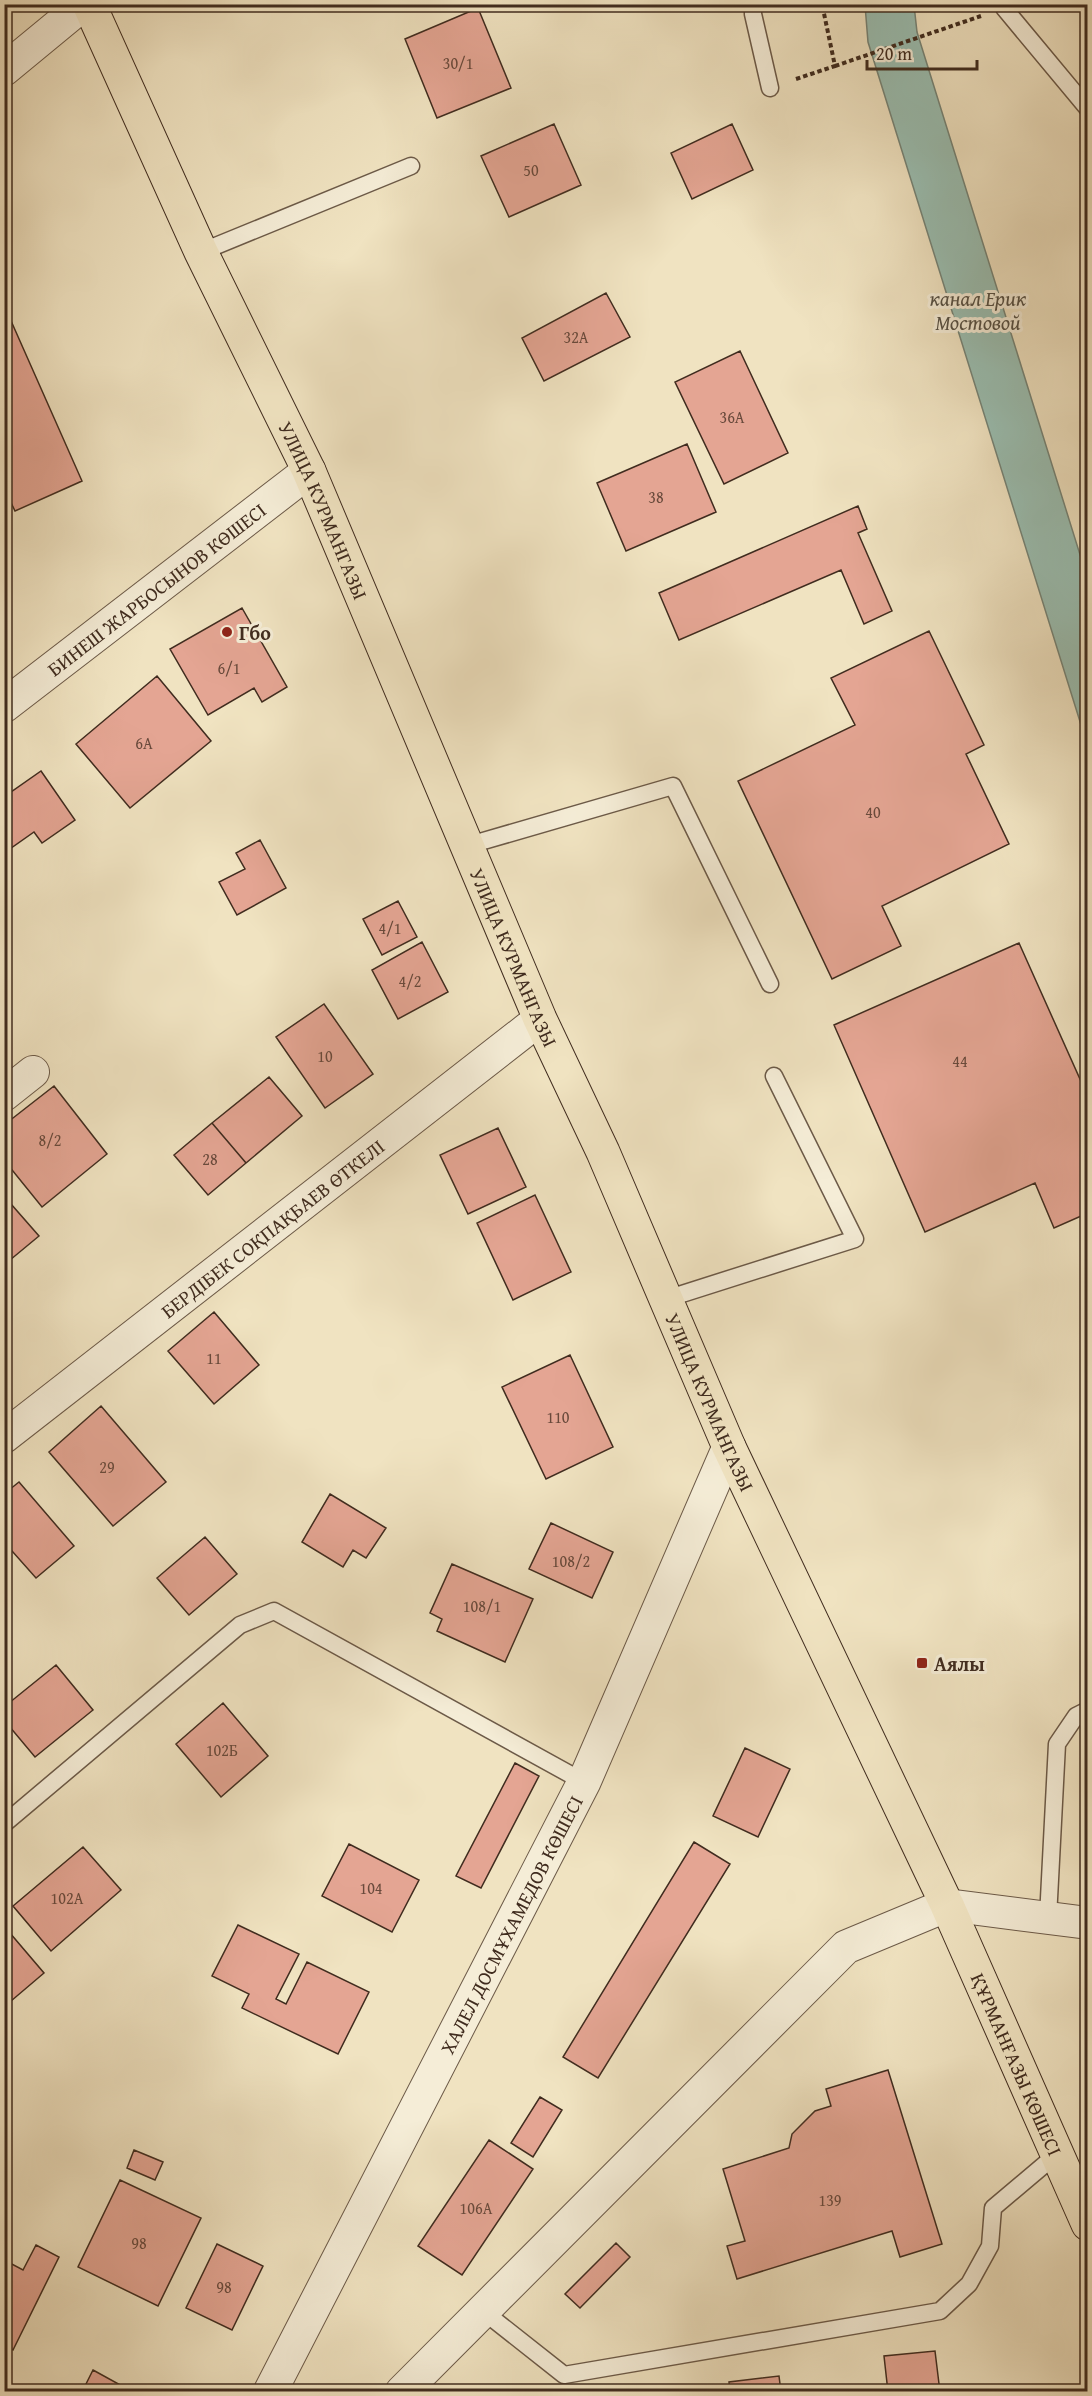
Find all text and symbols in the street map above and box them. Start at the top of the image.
scale bar [867,33,976,71]
text: 20 m [876,40,912,67]
house number: 30/1 [443,51,473,75]
house number: 50 [523,158,539,182]
water label: канал Ерик Мостовой [930,283,1026,338]
house number: 32А [563,325,589,349]
house number: 36А [719,405,745,429]
street label: УЛИЦА КУРМАНГАЗЫ [272,416,376,603]
house number: 38 [648,485,664,509]
street label: БИНЕШ ЖАРБОСЫНОВ КӨШЕСІ [41,495,272,683]
place label: Гбо [239,618,271,647]
marker: Гбо [220,625,234,639]
house number: 6/1 [218,656,240,680]
house number: 6А [135,731,153,755]
house number: 40 [865,800,881,824]
street label: УЛИЦА КУРМАНГАЗЫ [463,863,565,1051]
house number: 4/1 [379,916,401,940]
house number: 4/2 [399,969,421,993]
house number: 10 [317,1044,333,1068]
house number: 44 [952,1049,968,1073]
house number: 8/2 [39,1128,61,1152]
street label: БЕРДІБЕК СОҚПАҚБАЕВ ӨТКЕЛІ [154,1131,390,1324]
house number: 28 [202,1147,218,1171]
street label: УЛИЦА КУРМАНГАЗЫ [659,1308,762,1496]
house number: 11 [206,1346,222,1370]
house number: 110 [546,1405,570,1429]
house number: 29 [99,1455,115,1479]
house number: 108/2 [552,1549,590,1573]
house number: 108/1 [463,1594,501,1618]
place label: Аялы [934,1649,985,1678]
marker: Аялы [915,1656,929,1670]
house number: 102Б [206,1738,238,1762]
street label: ХАЛЕЛ ДОСМҰХАМЕДОВ КӨШЕСІ [432,1790,589,2059]
house number: 104 [359,1876,383,1900]
house number: 102А [51,1886,84,1910]
street label: ҚҰРМАНҒАЗЫ КӨШЕСІ [964,1968,1070,2160]
house number: 139 [818,2188,842,2212]
house number: 106А [460,2196,493,2220]
house number: 98 [131,2231,147,2255]
house number: 98 [216,2275,232,2299]

